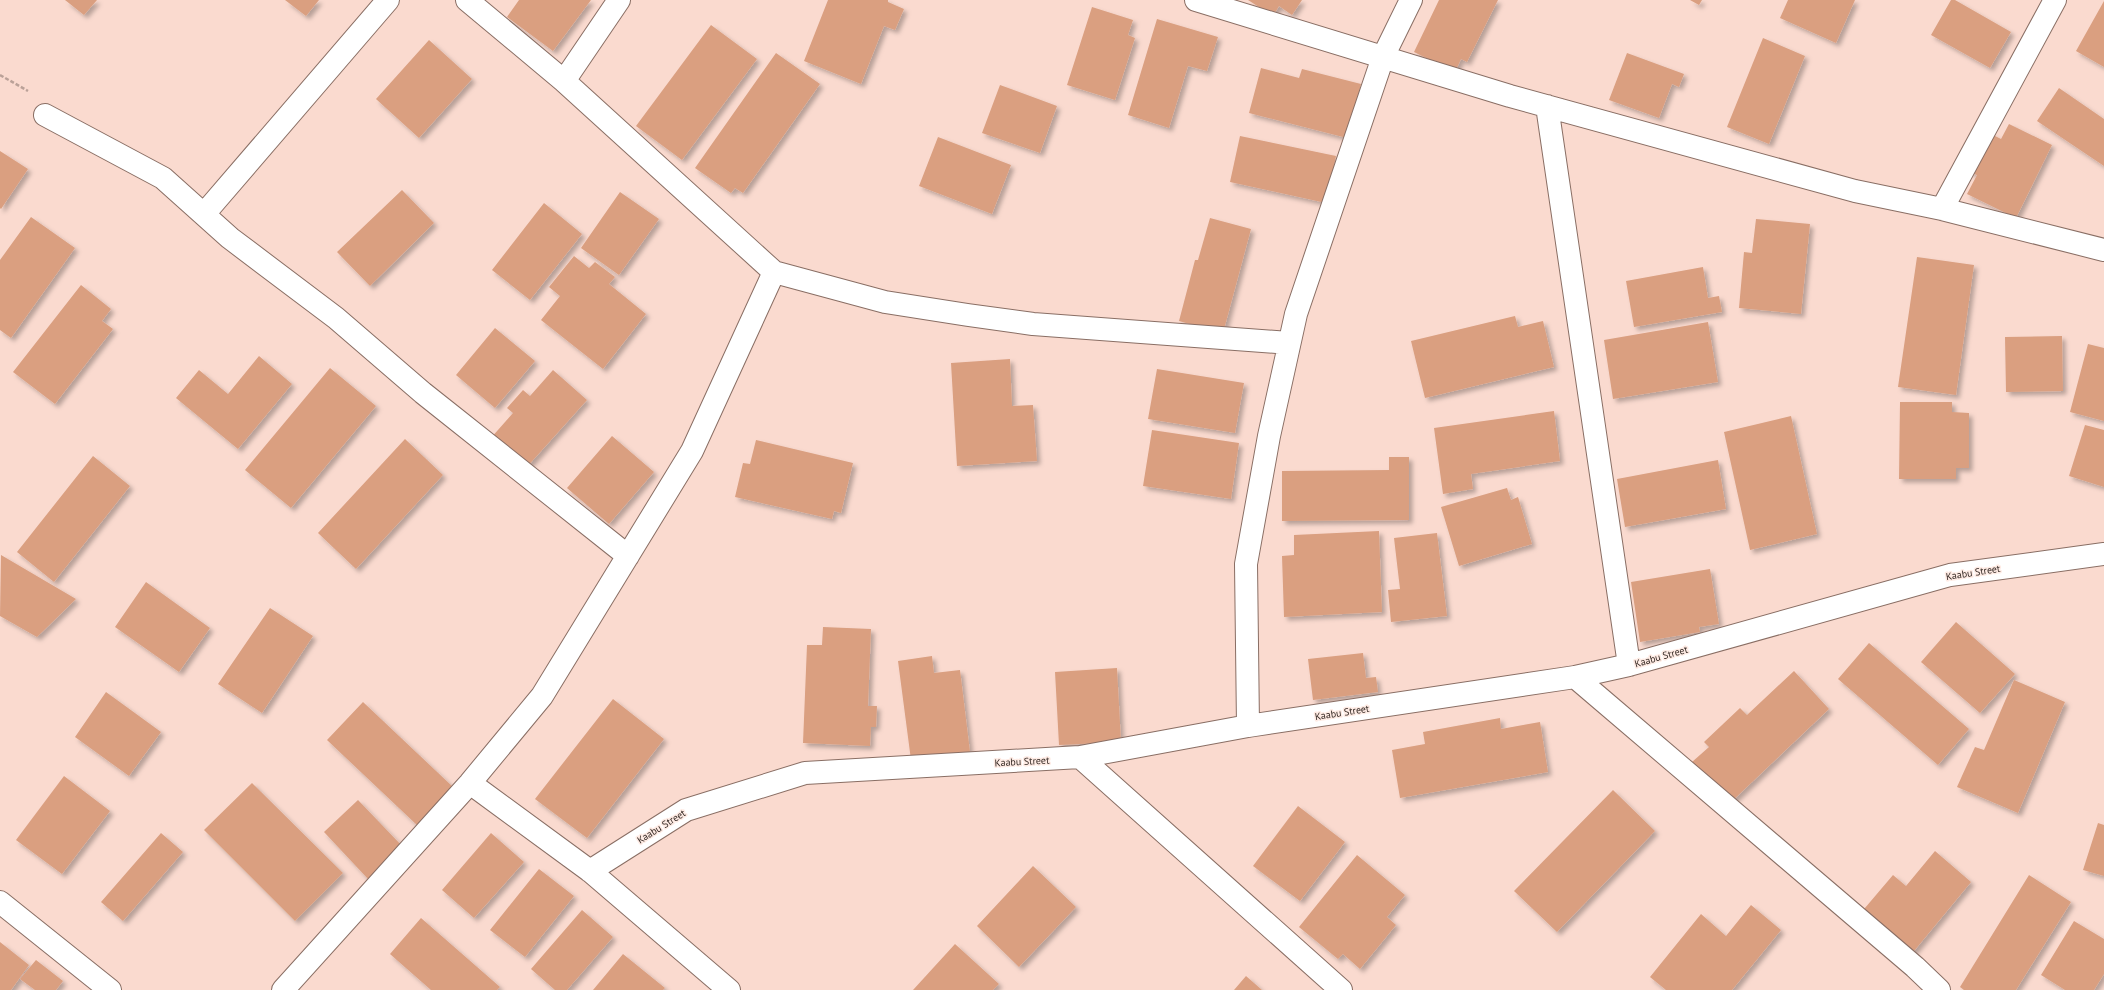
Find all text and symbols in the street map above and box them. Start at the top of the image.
street label: Kaabu Street [1945,562,2002,583]
street label: Kaabu Street [1633,643,1690,670]
street label: Kaabu Street [1314,702,1371,723]
street label: Kaabu Street [994,754,1050,769]
street label: Kaabu Street [635,806,688,846]

